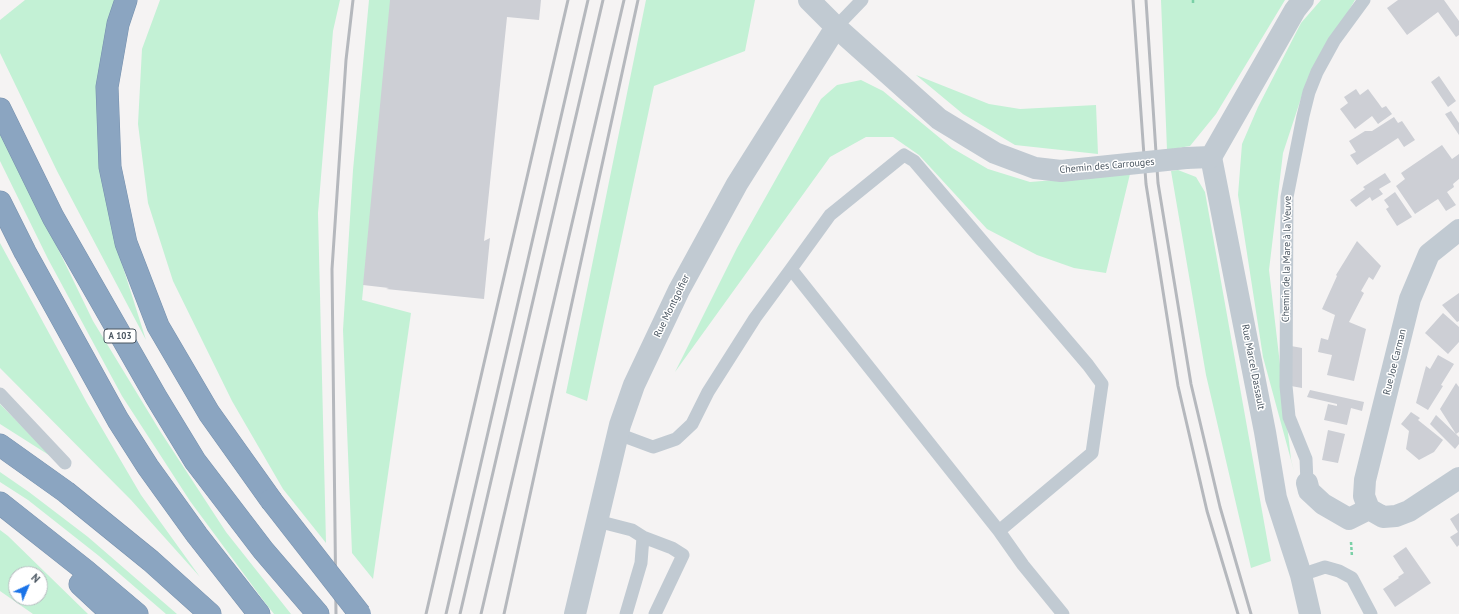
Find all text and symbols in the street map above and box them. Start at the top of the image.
street label: Chemin des Carrouges [1059,156,1155,176]
street label: Chemin de la Mare à la Veuve [1280,196,1294,322]
street label: Rue Montgolfier [652,273,692,339]
street label: Rue Marcel Dassault [1239,323,1267,411]
street label: Rue Joe Carman [1381,328,1409,396]
road number: A 103 [104,329,136,343]
north arrow [8,566,48,606]
text: N [28,571,43,586]

